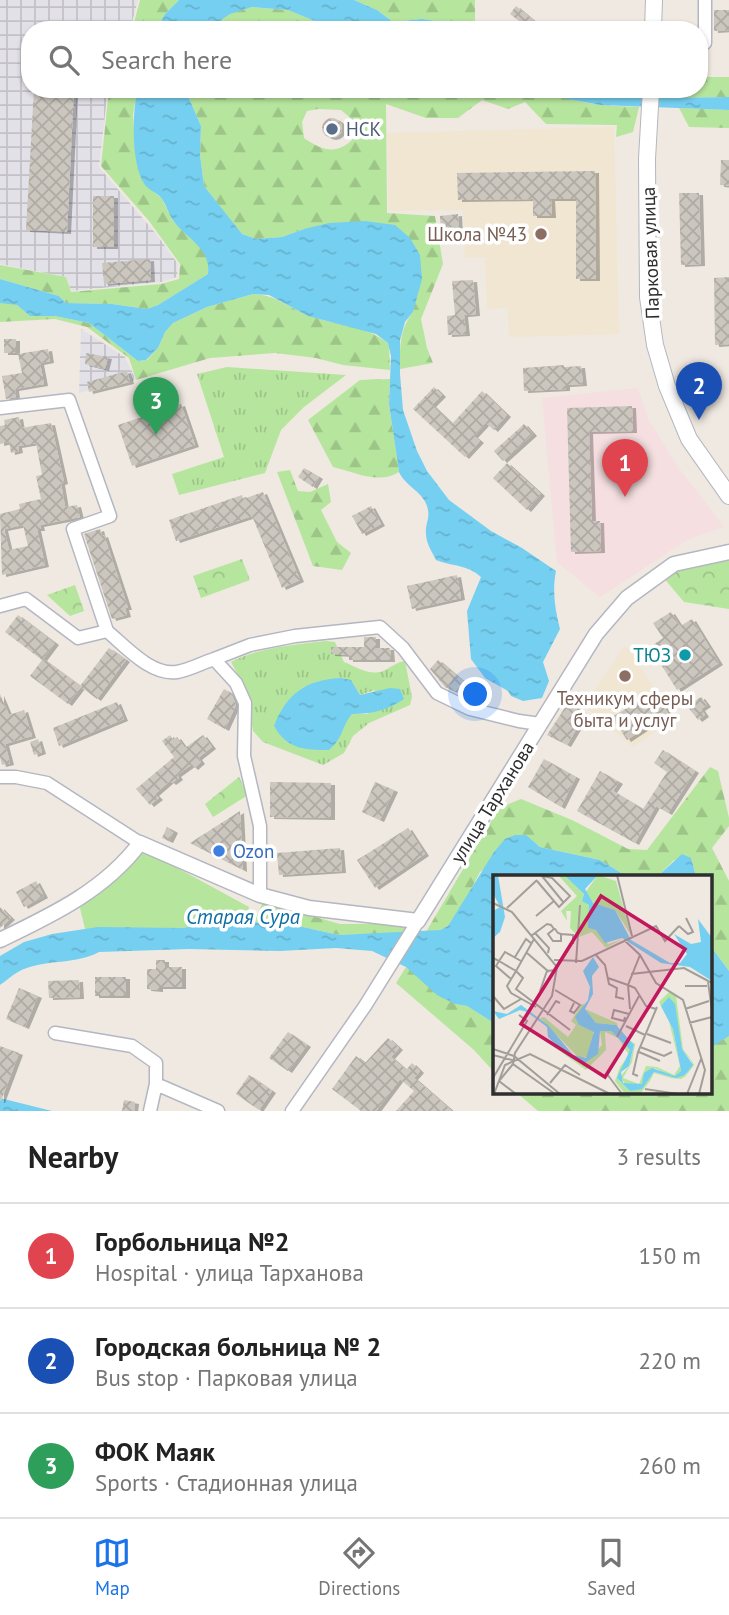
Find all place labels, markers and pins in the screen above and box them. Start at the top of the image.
place label: НСК [346,117,381,141]
marker: НСК [324,121,340,137]
place label: Школа №43 [427,222,527,246]
marker: Школа №43 [533,226,549,242]
pin: 2 [676,362,722,420]
pin: 3 [133,377,179,435]
pin: 1 [602,439,648,497]
place label: ТЮЗ [633,643,671,667]
marker: ТЮЗ [677,647,693,663]
marker: Техникум сферы быта и услуг [617,668,633,684]
place label: Техникум сферы быта и услуг [557,686,693,732]
place label: Ozon [233,839,274,863]
marker: Ozon [211,843,227,859]

